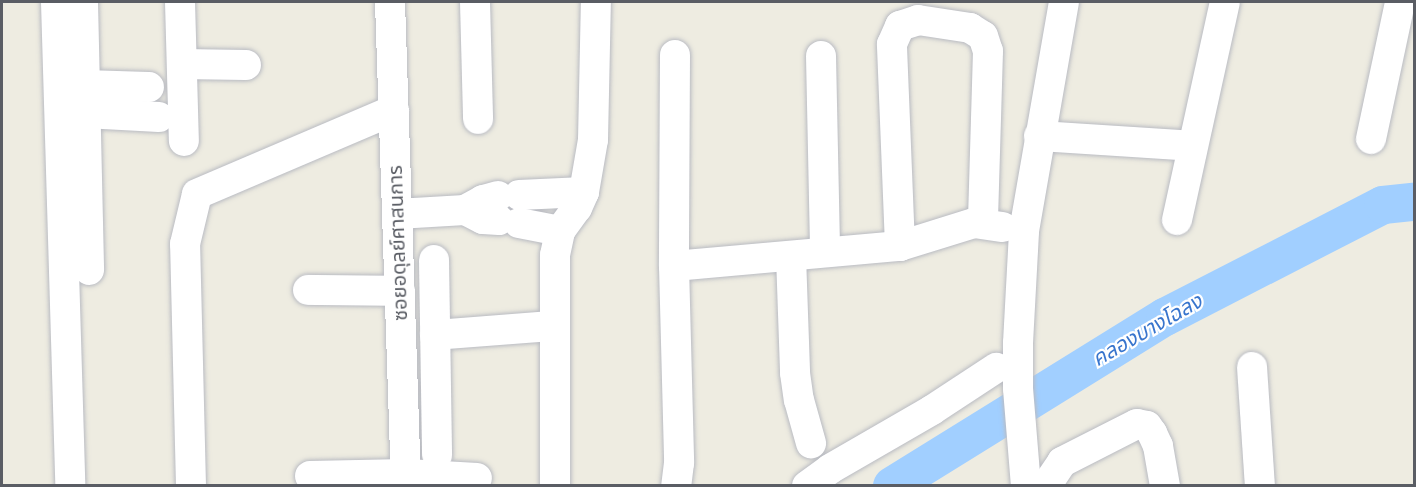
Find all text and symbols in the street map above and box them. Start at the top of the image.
street label: ซอยอดุลย์ศาสนการ [383,165,413,321]
water label: คลองบางโฉลง [1087,288,1207,372]

